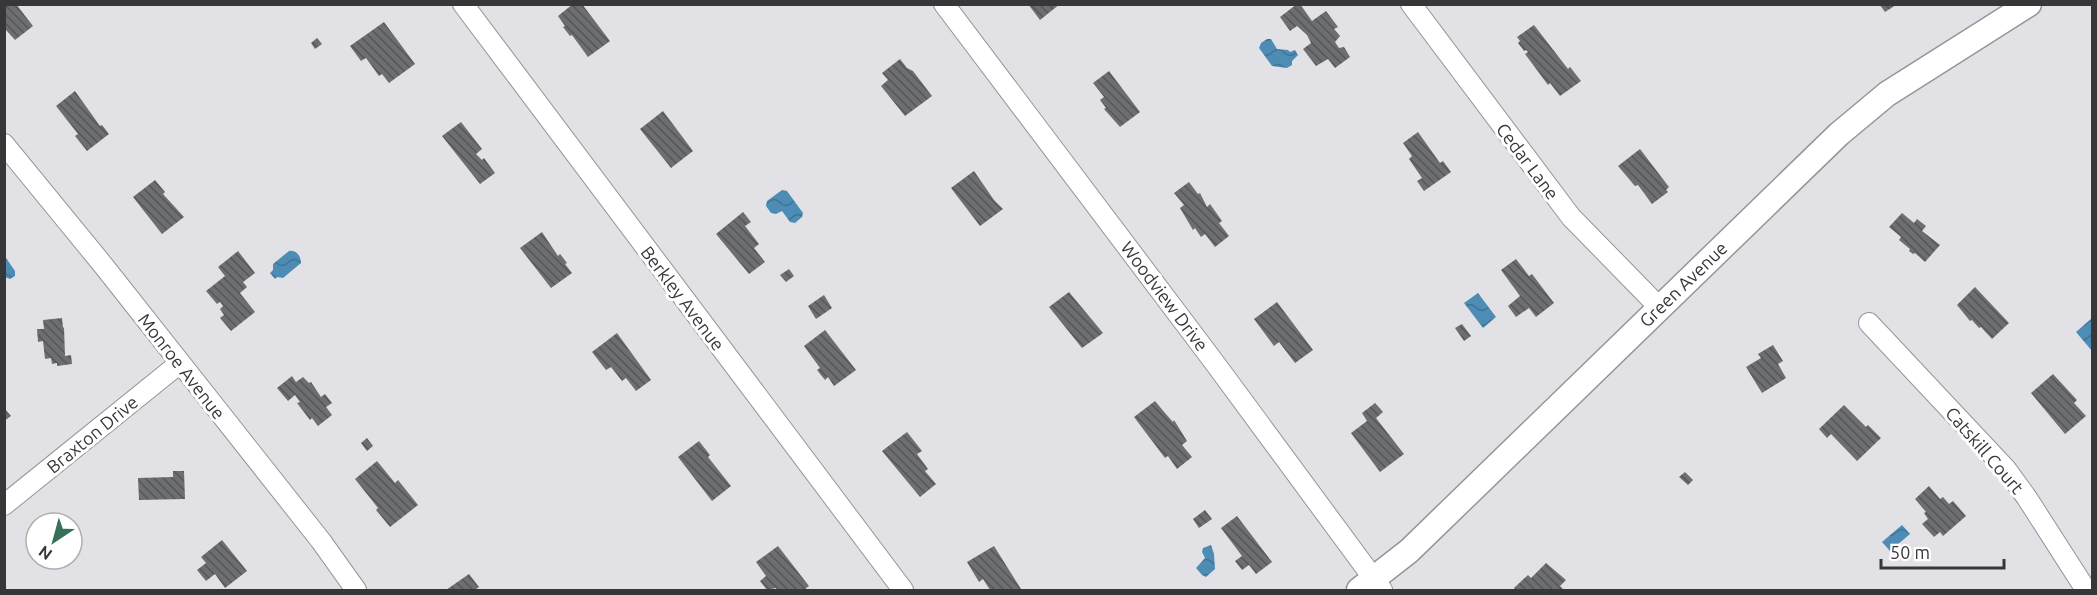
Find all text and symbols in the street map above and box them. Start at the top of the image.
street label: Cedar Lane [1493,119,1563,203]
street label: Woodview Drive [1117,237,1213,355]
street label: Green Avenue [1635,237,1731,331]
street label: Berkley Avenue [637,242,729,354]
street label: Monroe Avenue [135,309,229,423]
street label: Braxton Drive [43,391,141,477]
street label: Catskill Court [1942,403,2028,497]
north arrow [24,511,84,571]
scale bar [1881,532,2004,570]
text: N [35,542,55,564]
text: 50 m [1890,542,1930,562]

